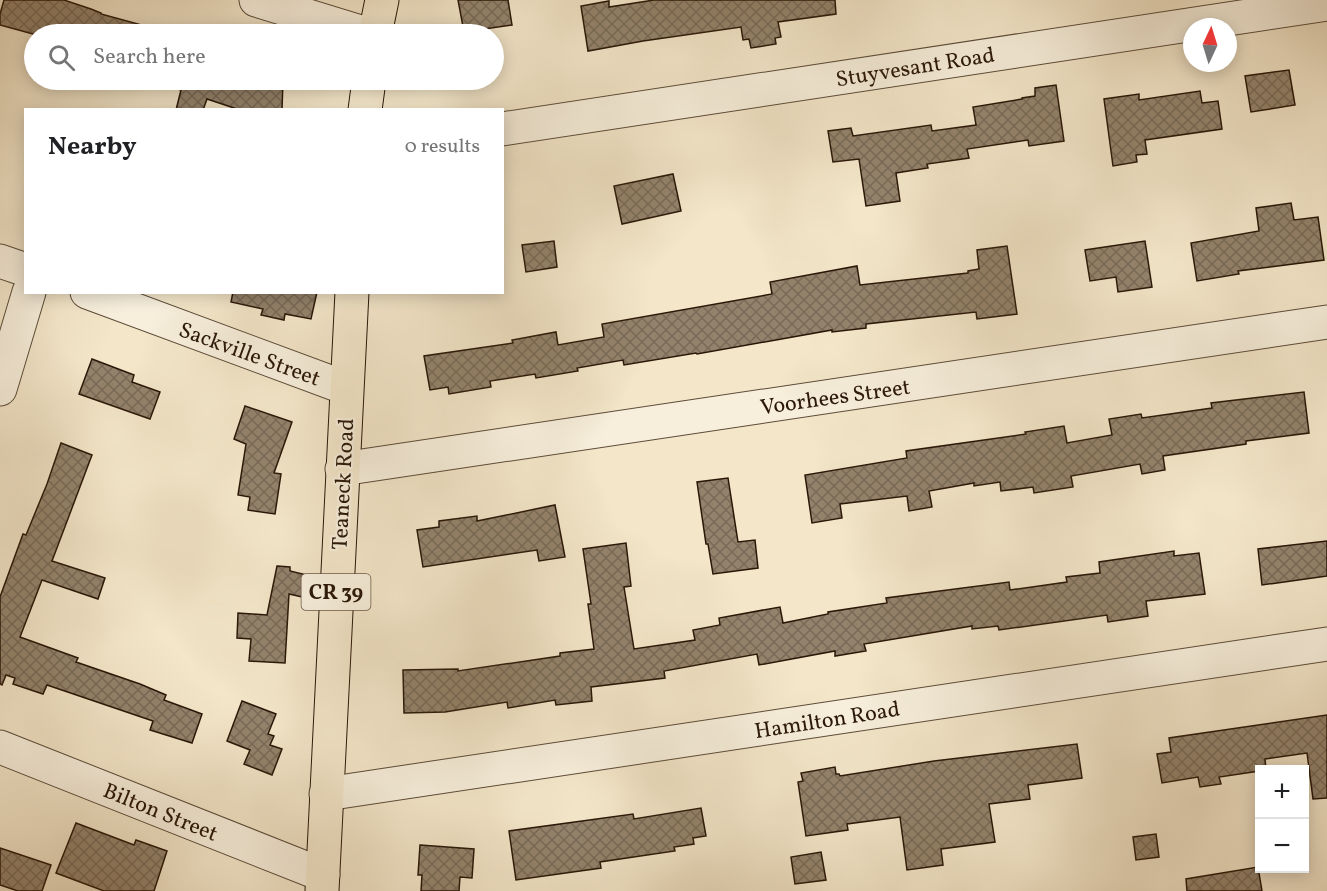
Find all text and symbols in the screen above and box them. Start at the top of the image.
north arrow [1183,18,1237,72]
search box [24,24,504,90]
icon: search [45,41,78,74]
street label: Stuyvesant Road [834,41,997,96]
text: Search here [93,42,206,73]
text: Nearby [48,129,137,165]
text: 0 results [405,133,480,161]
street label: Sackville Street [174,315,324,395]
street label: Voorhees Street [758,373,913,424]
street label: Teaneck Road [326,418,363,551]
road number: CR 39 [302,574,370,610]
street label: Hamilton Road [753,695,902,748]
map controls [1255,765,1309,873]
button: + [1255,765,1309,819]
street label: Bilton Street [98,776,222,851]
button: − [1255,819,1309,873]

